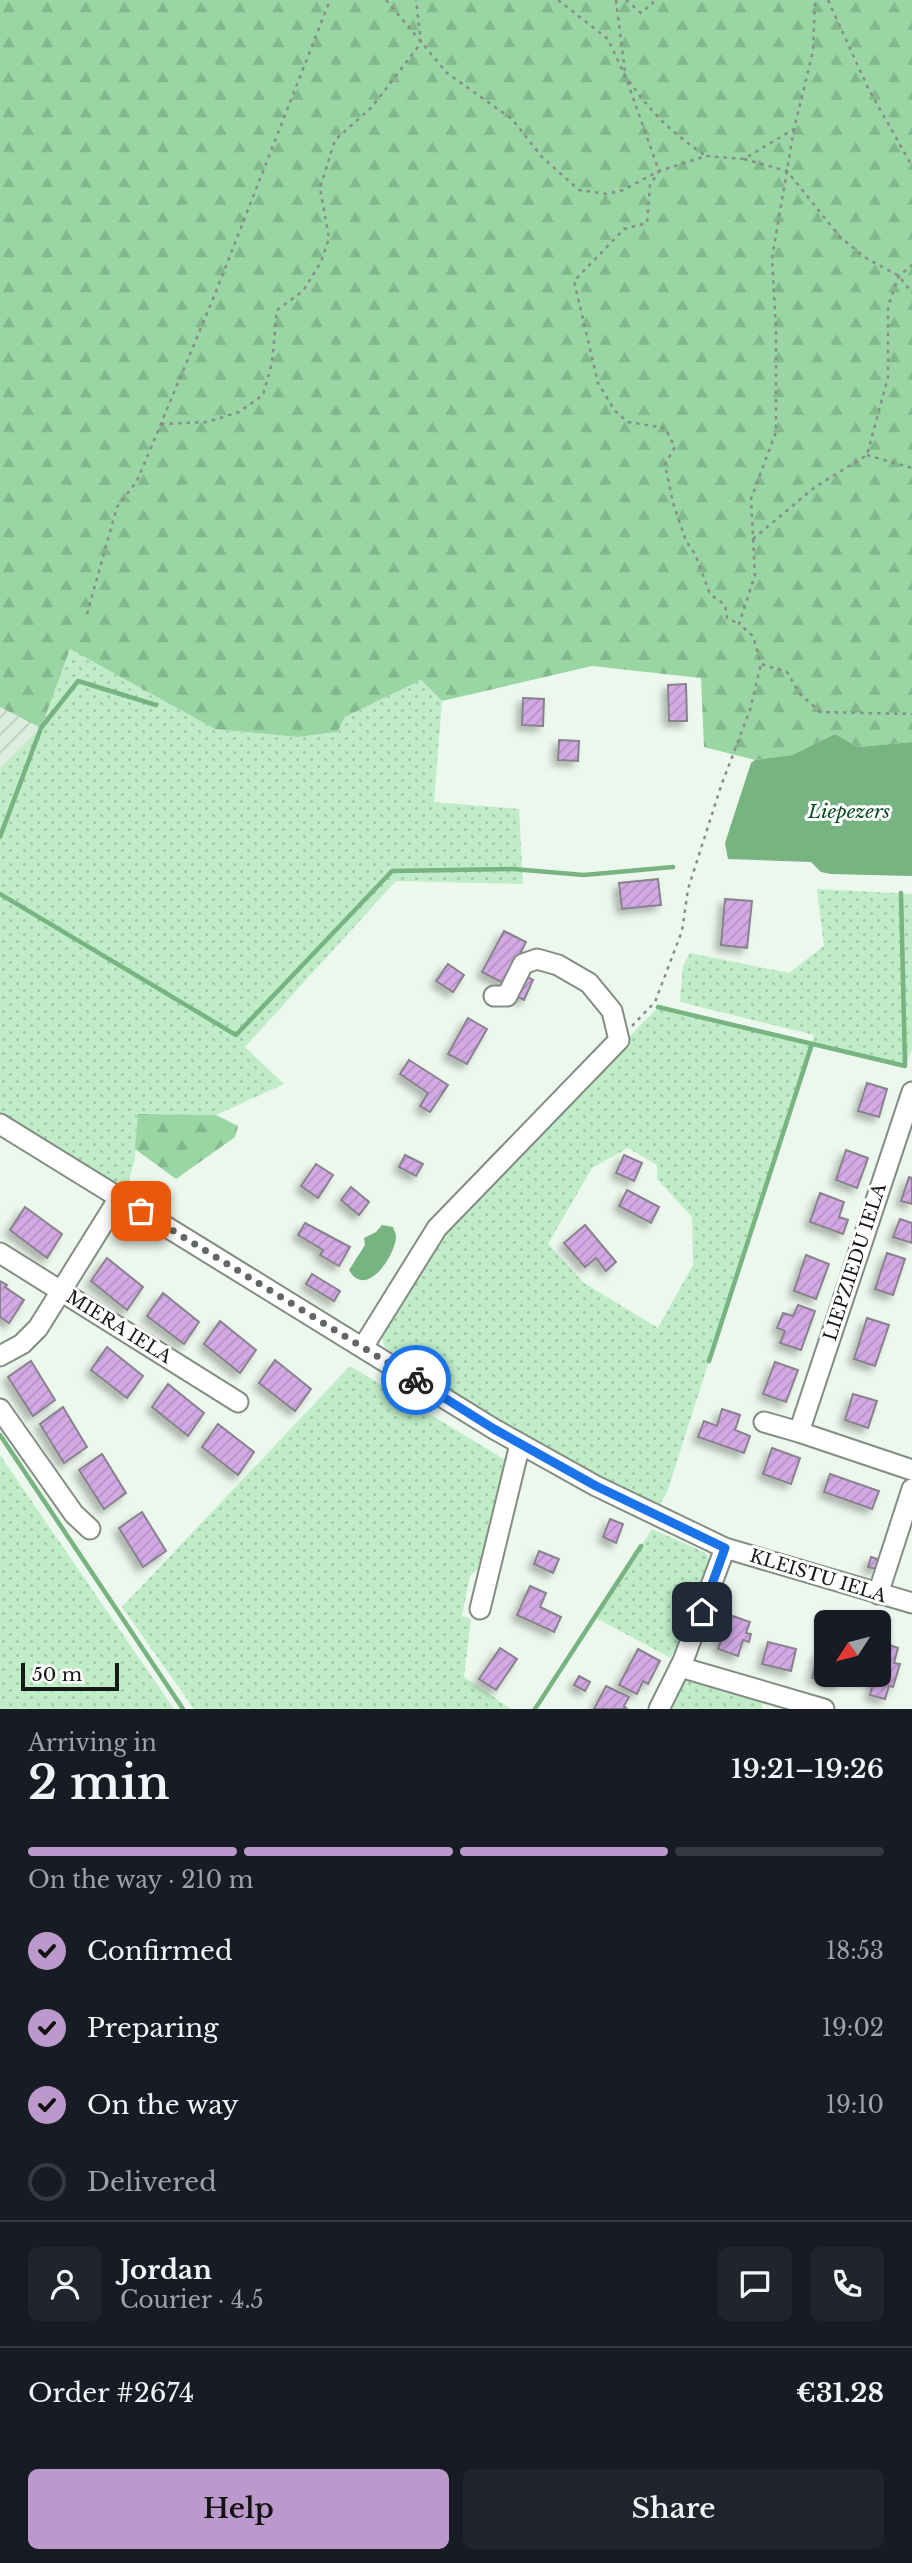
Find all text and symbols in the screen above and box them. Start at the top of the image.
water label: Liepezers [807,800,890,823]
street label: LIEPZIEDU IELA [819,1179,891,1344]
pin [111,1181,171,1241]
icon: bag [122,1192,160,1230]
street label: MIERA IELA [62,1286,177,1369]
courier [381,1345,451,1415]
icon: bike [397,1361,435,1399]
street label: KLEISTU IELA [747,1545,890,1608]
pin [672,1582,732,1642]
icon: home [683,1593,721,1631]
north arrow [814,1610,891,1687]
map controls [814,1610,891,1687]
scale bar [21,1660,119,1692]
text: 50 m [32,1663,82,1686]
text: Arriving in [28,1729,157,1757]
text: 19:21–19:26 [731,1753,884,1785]
text: 2 min [28,1754,170,1811]
text: On the way · 210 m [28,1866,253,1894]
icon: check [28,1932,66,1970]
text: Confirmed [87,1935,232,1967]
text: 18:53 [826,1937,884,1965]
icon: check [28,2009,66,2047]
text: Preparing [87,2012,219,2044]
text: 19:02 [822,2014,884,2042]
icon: check [28,2086,66,2124]
text: On the way [87,2089,239,2121]
text: 19:10 [826,2091,884,2119]
text: Delivered [87,2166,217,2198]
button: person [28,2247,102,2321]
button: chat [718,2247,792,2321]
button: phone [810,2247,884,2321]
text: Jordan [120,2254,212,2286]
text: Courier · 4.5 [120,2286,264,2314]
text: Order #2674 [28,2377,194,2409]
text: €31.28 [796,2377,884,2409]
button: Help [28,2469,449,2549]
button: Share [463,2469,884,2549]

